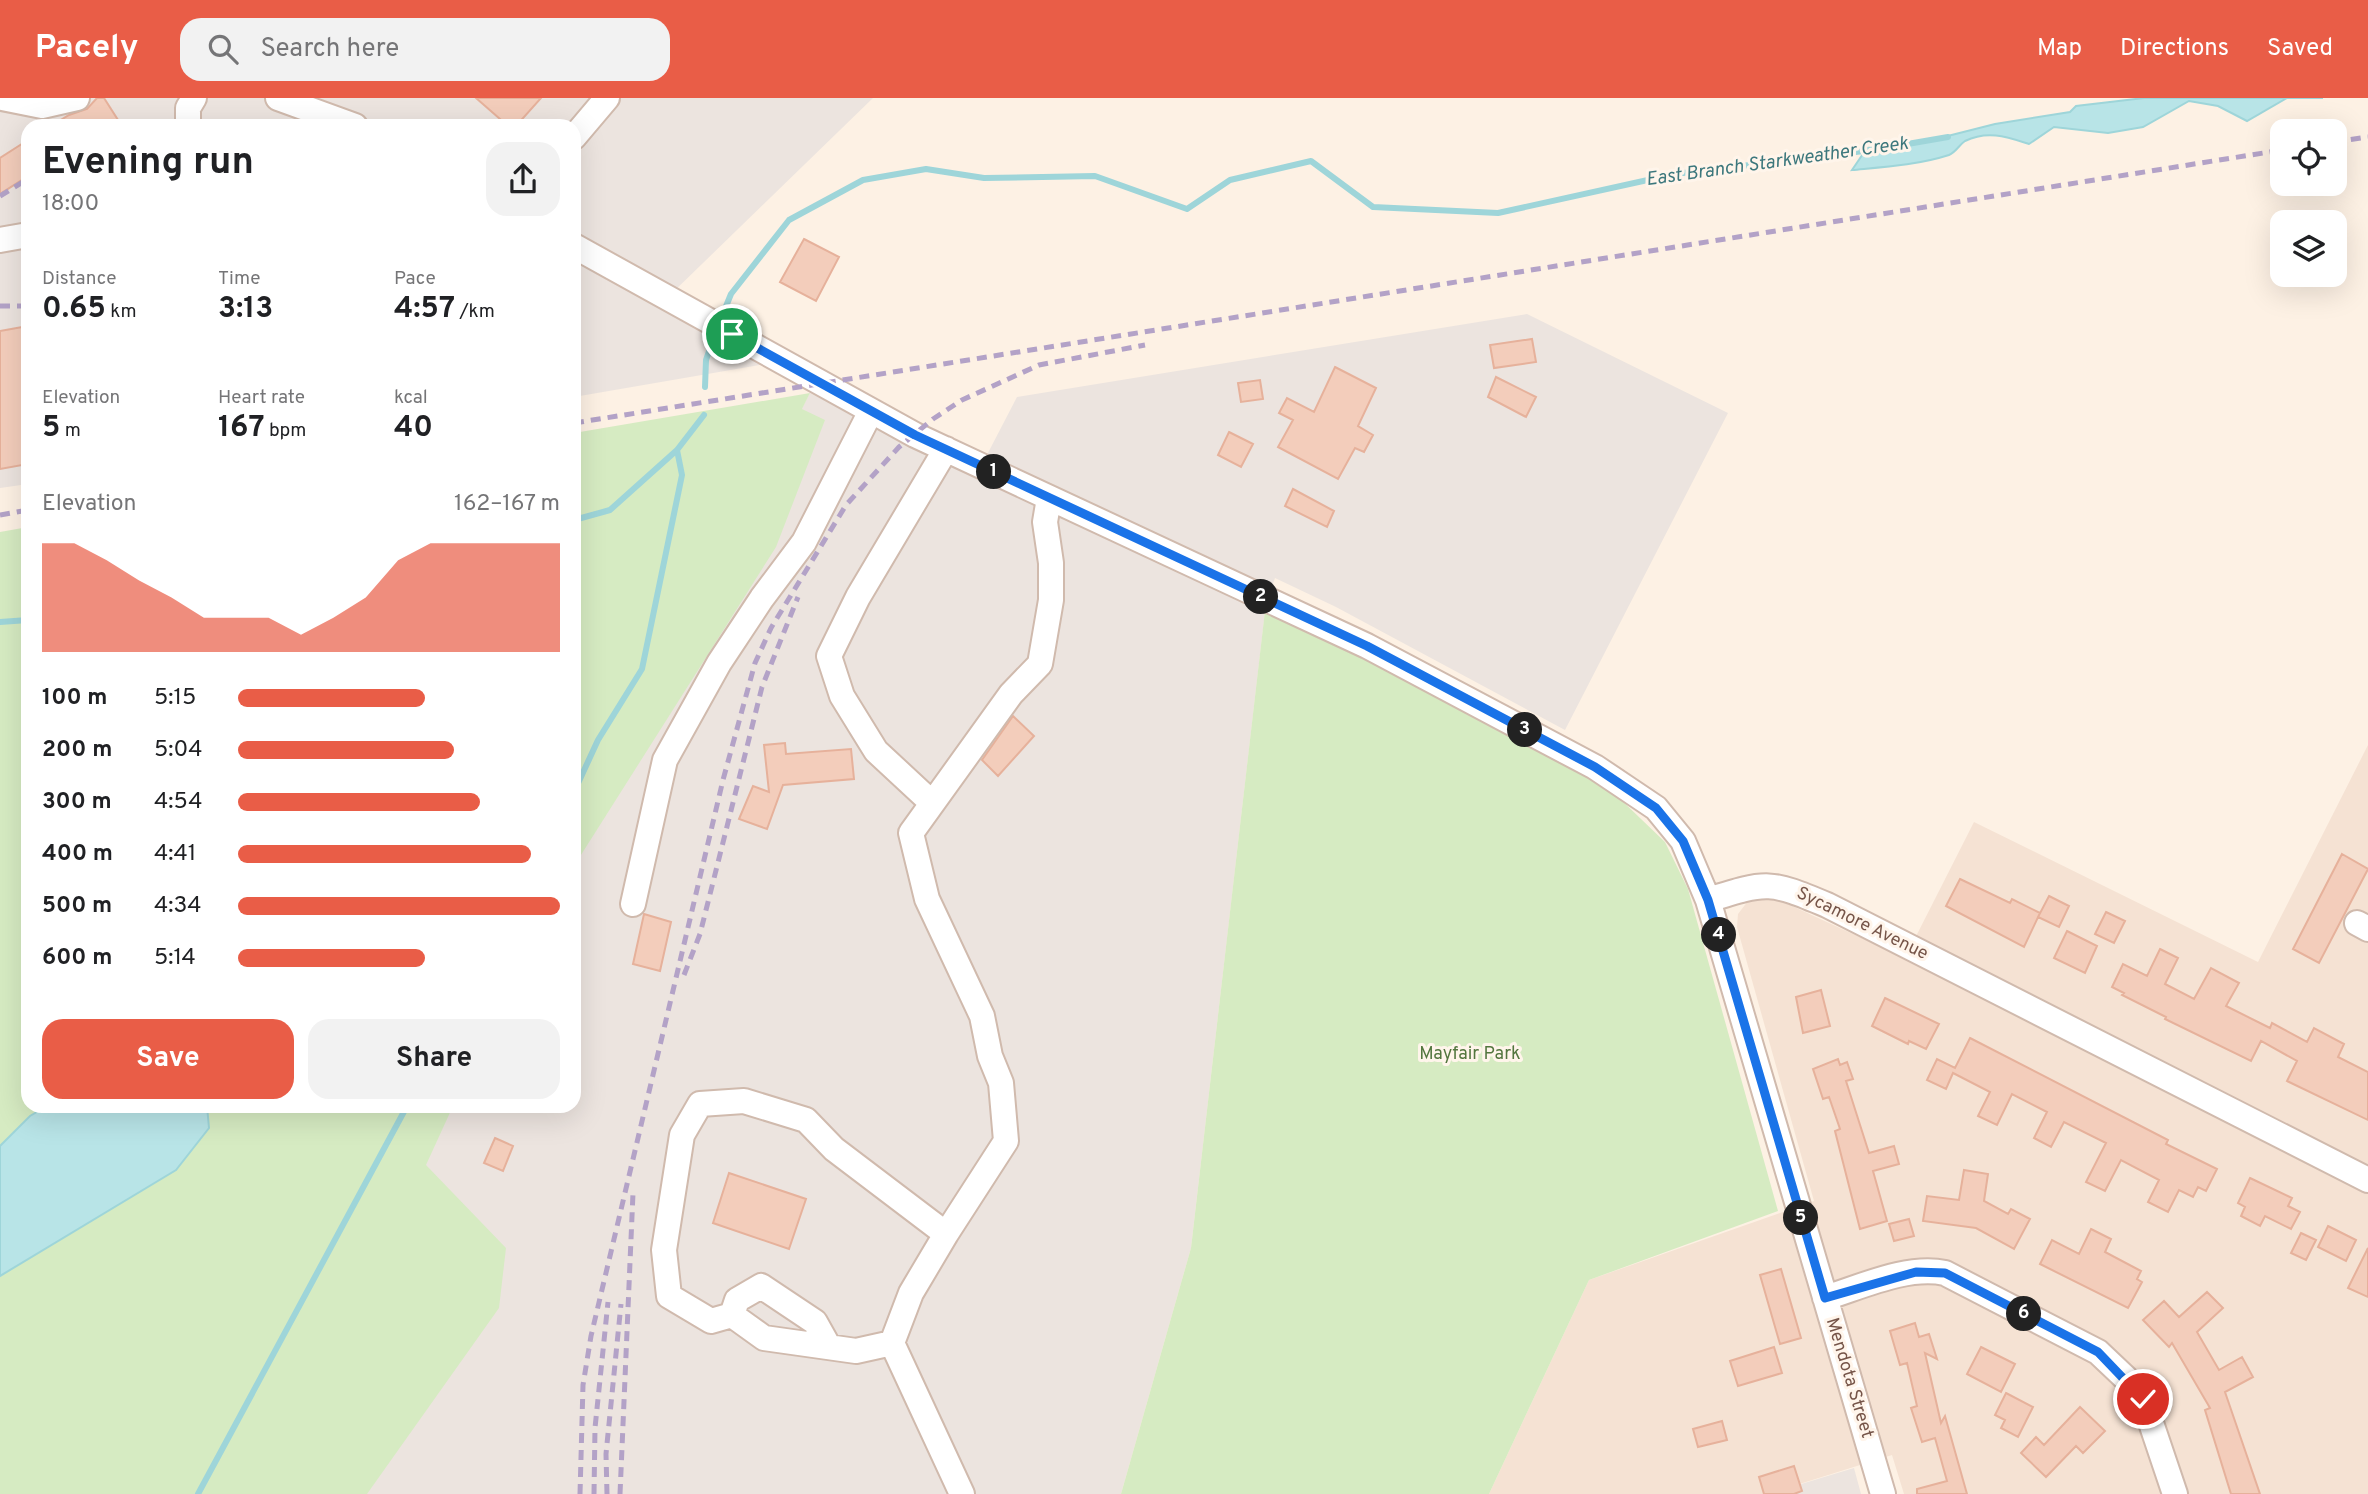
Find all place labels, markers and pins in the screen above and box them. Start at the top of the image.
pin [702,304,762,364]
pin: 1 [976,454,1012,490]
pin: 2 [1244,580,1278,614]
pin: 3 [1508,712,1542,748]
pin: 4 [1702,918,1736,952]
pin: 5 [1784,1200,1818,1236]
pin: 6 [2007,1296,2042,1332]
pin [2113,1369,2173,1429]

